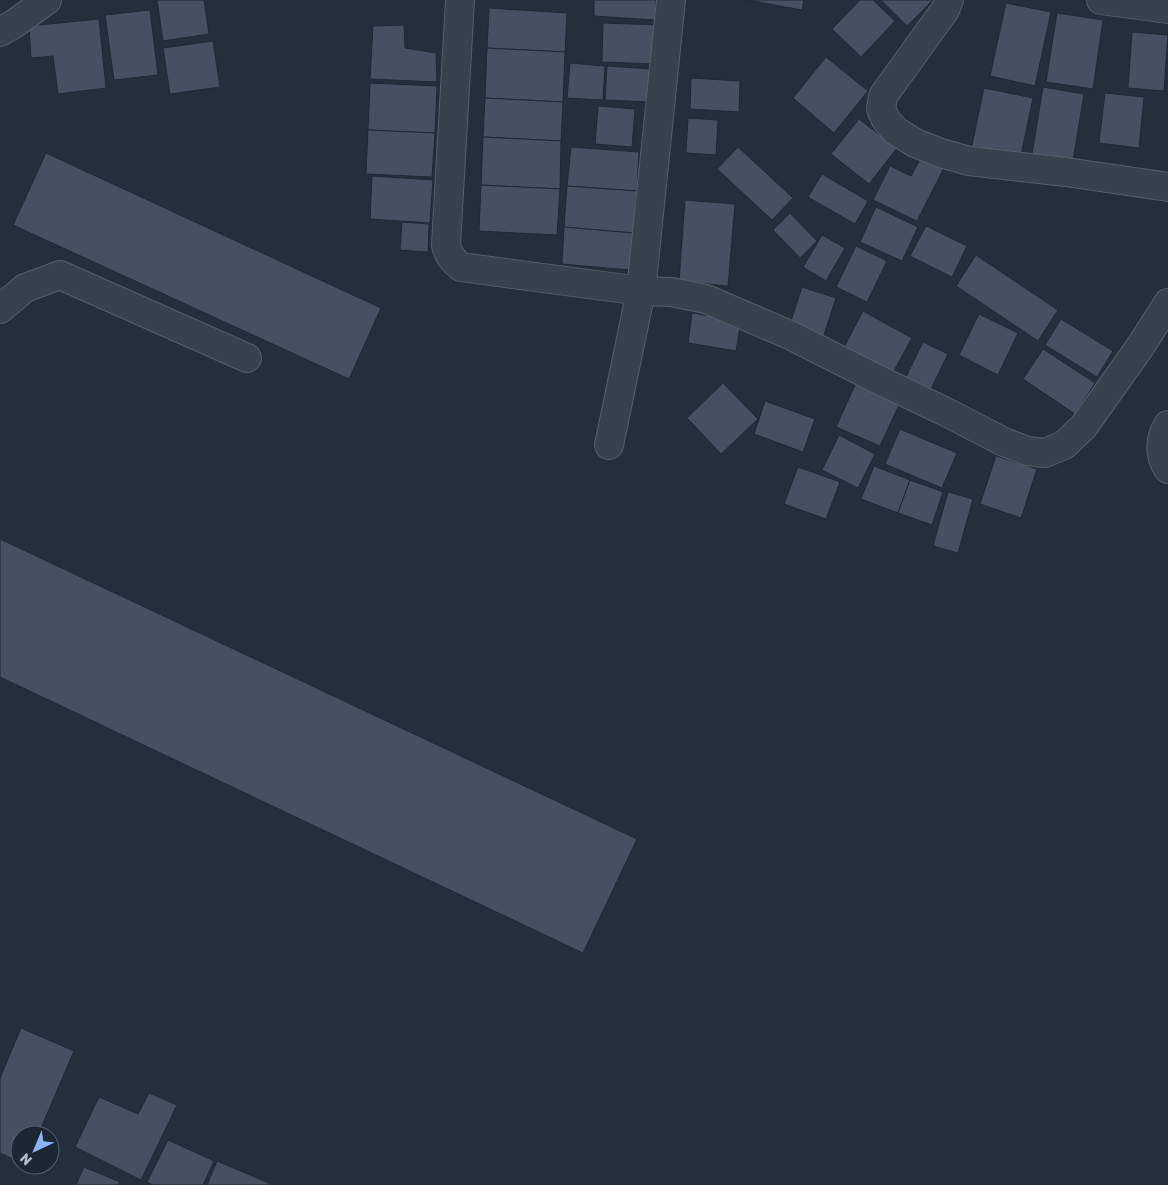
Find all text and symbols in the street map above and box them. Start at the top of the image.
north arrow [10,1125,60,1175]
text: N [17,1149,36,1169]

